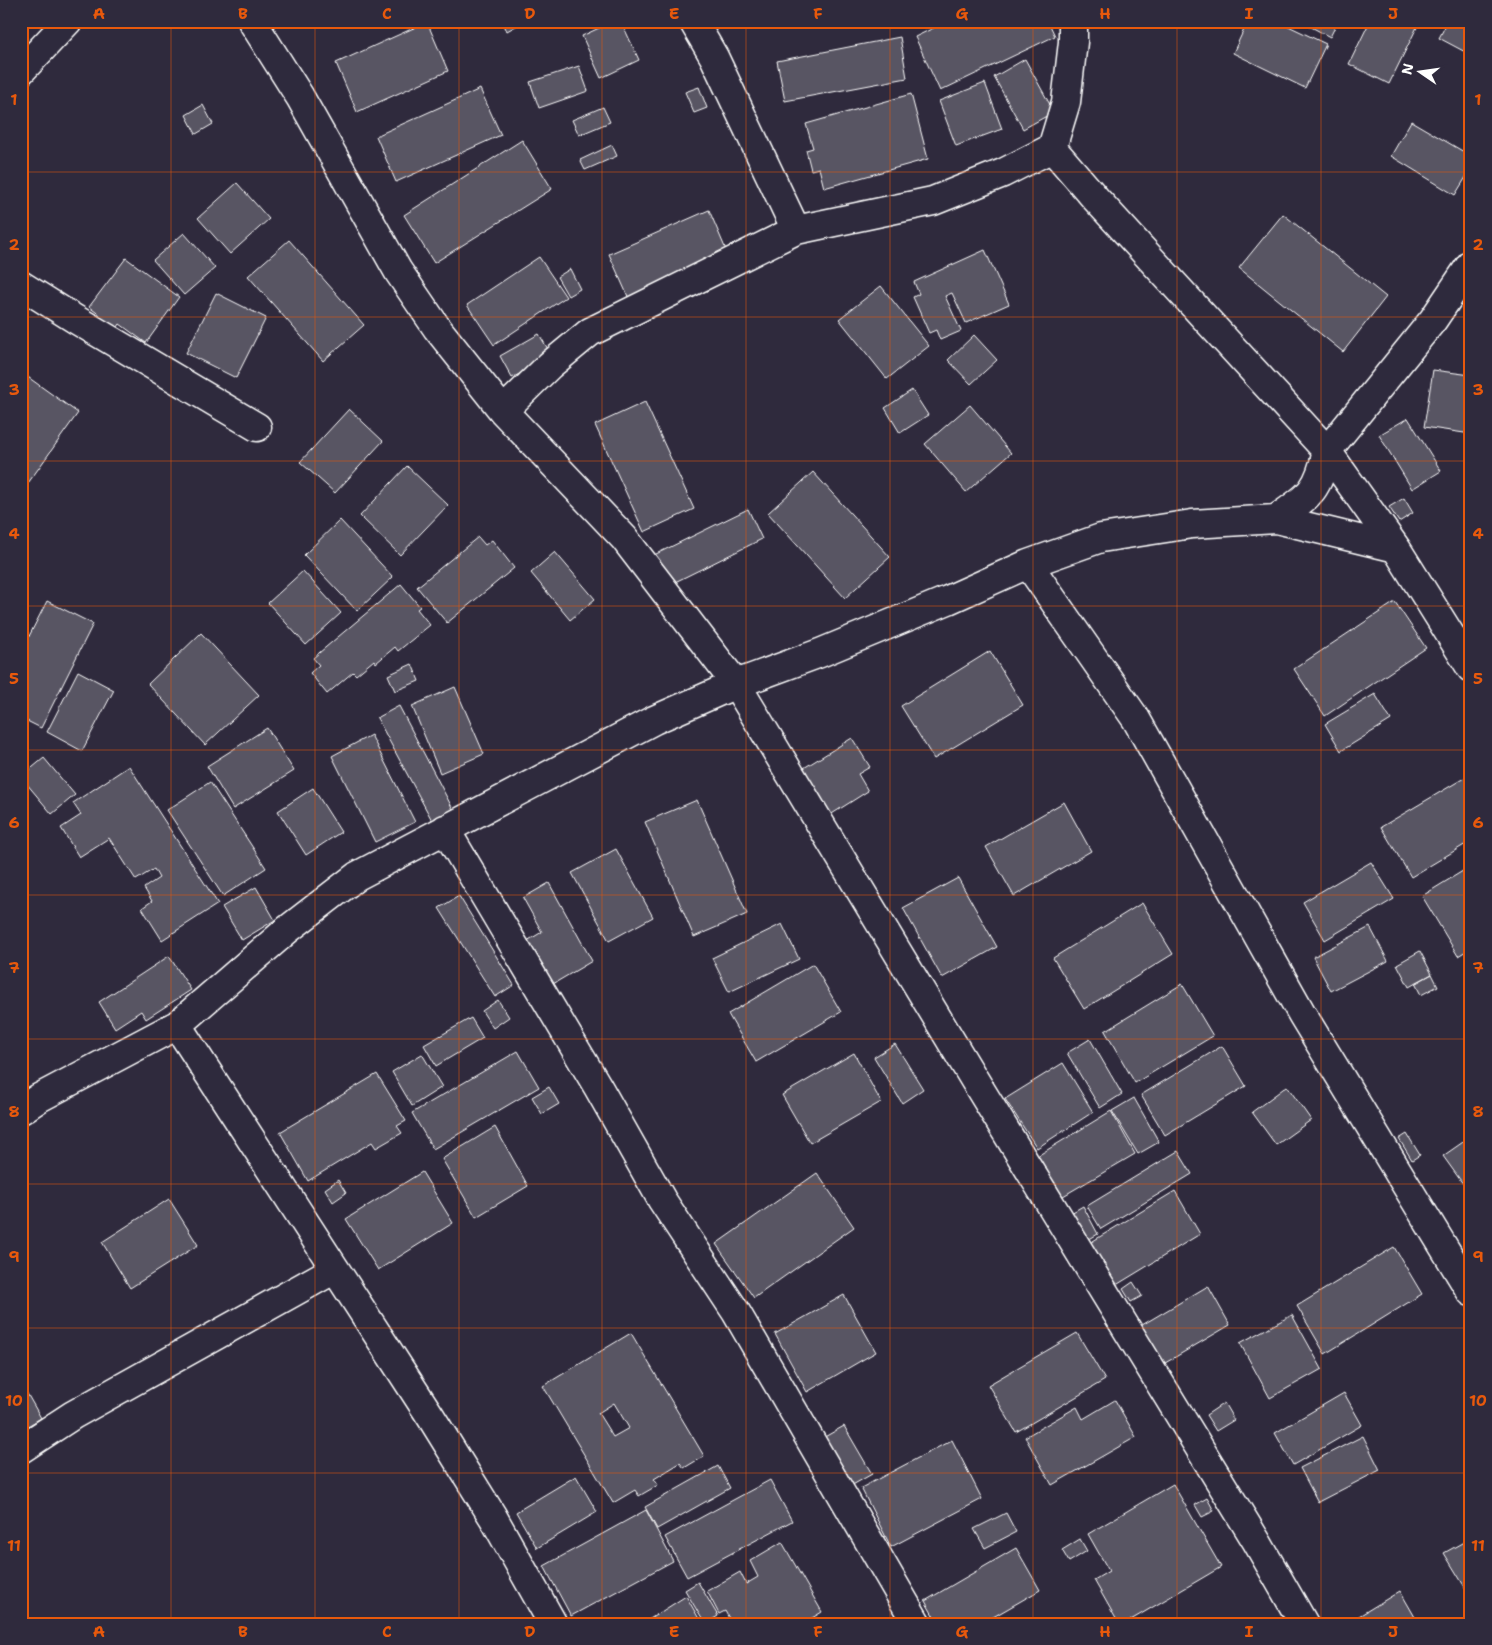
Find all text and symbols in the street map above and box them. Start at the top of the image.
text: A [93,3,105,24]
text: B [238,3,248,24]
text: C [382,3,392,24]
text: D [524,3,536,24]
text: E [669,3,679,24]
text: F [813,3,823,24]
text: G [956,3,969,24]
text: H [1099,3,1111,24]
text: I [1245,3,1254,24]
text: J [1388,3,1398,24]
north arrow [1394,48,1444,98]
text: N [1397,62,1417,77]
text: 1 [10,89,18,110]
text: 1 [1474,89,1482,110]
text: 2 [8,234,20,255]
text: 2 [1472,234,1484,255]
text: 3 [8,379,20,400]
text: 3 [1472,379,1484,400]
text: 4 [8,523,20,544]
text: 4 [1472,523,1484,544]
text: 5 [9,668,19,689]
text: 5 [1473,668,1483,689]
text: 6 [8,812,20,833]
text: 6 [1472,812,1484,833]
text: 7 [8,957,20,978]
text: 7 [1472,957,1484,978]
text: 8 [8,1101,20,1122]
text: 8 [1472,1101,1484,1122]
text: 9 [8,1246,20,1267]
text: 9 [1472,1246,1484,1267]
text: 10 [5,1390,23,1411]
text: 10 [1469,1390,1487,1411]
text: 11 [7,1535,21,1556]
text: 11 [1471,1535,1485,1556]
text: A [93,1621,105,1642]
text: B [238,1621,248,1642]
text: C [382,1621,392,1642]
text: D [524,1621,536,1642]
text: E [669,1621,679,1642]
text: F [813,1621,823,1642]
text: G [956,1621,969,1642]
text: H [1099,1621,1111,1642]
text: I [1245,1621,1254,1642]
text: J [1388,1621,1398,1642]

